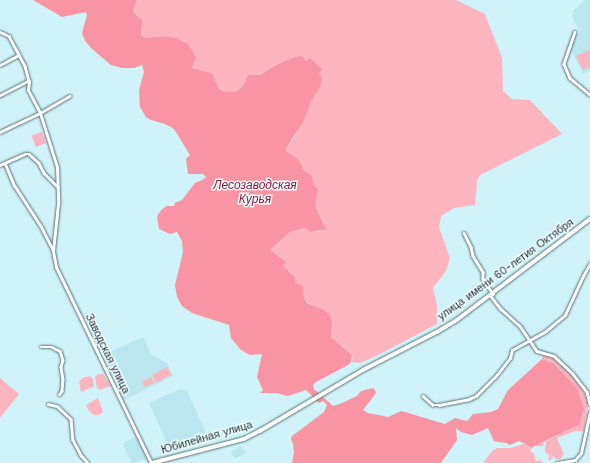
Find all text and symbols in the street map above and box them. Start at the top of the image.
water label: Лесозаводская Курья [213,179,297,207]
street label: улица имени 60-летия Октября [435,216,577,324]
street label: Заводская улица [82,312,132,396]
street label: Юбилейная улица [160,419,254,457]

